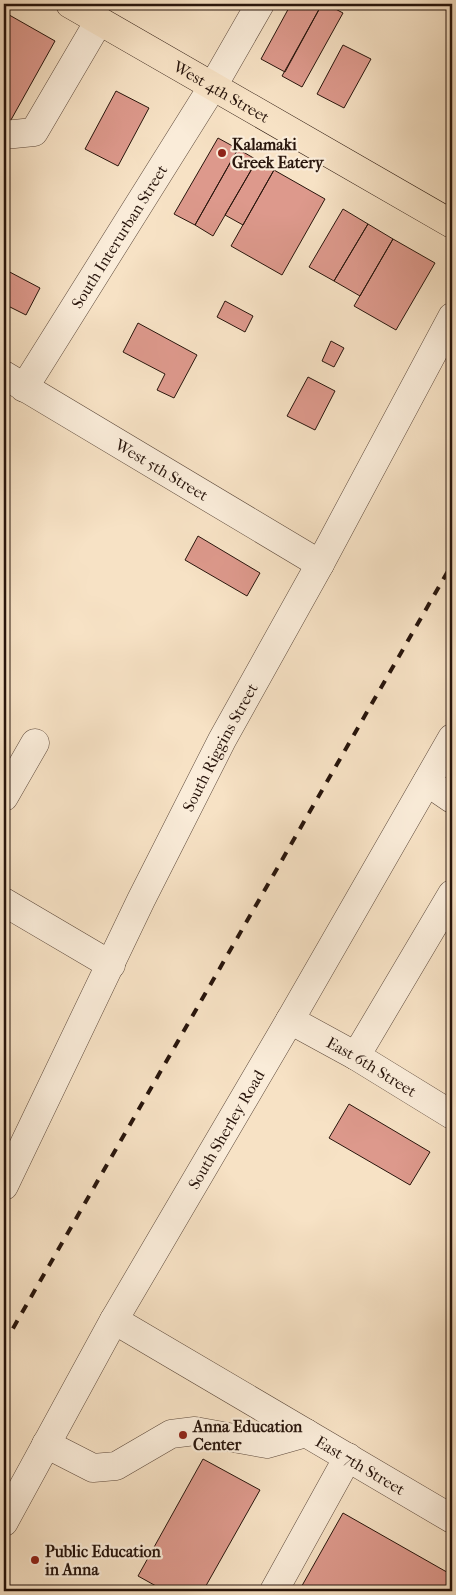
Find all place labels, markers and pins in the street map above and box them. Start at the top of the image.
place label: Kalamaki Greek Eatery [232,135,325,173]
marker: Kalamaki Greek Eatery [216,147,228,159]
place label: Anna Education Center [192,1417,303,1454]
marker: Anna Education Center [177,1429,189,1441]
place label: Public Education in Anna [44,1542,162,1579]
marker: Public Education in Anna [29,1554,41,1566]

